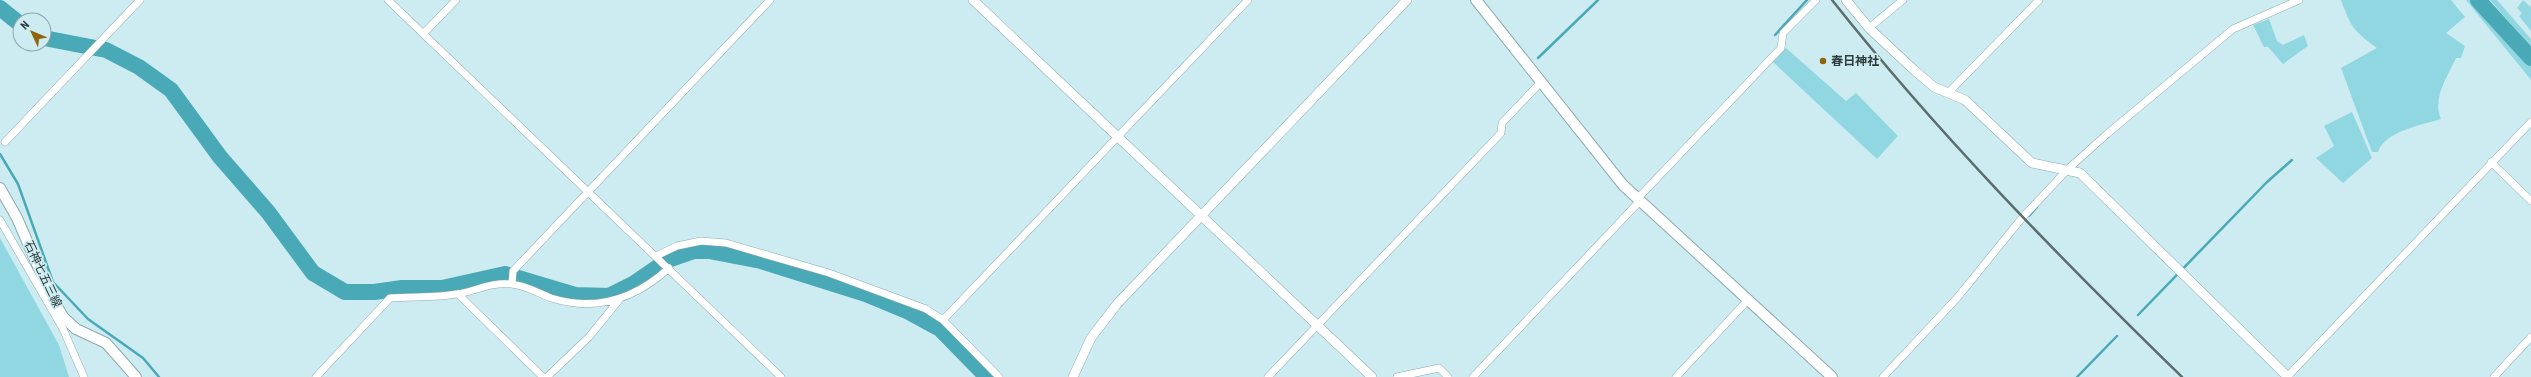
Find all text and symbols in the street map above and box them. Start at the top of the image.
north arrow [12,12,52,52]
text: N [18,18,32,32]
place label: 春日神社 [1831,54,1879,68]
marker: 春日神社 [1818,56,1828,66]
street label: 石神七五三線 [21,238,65,310]

